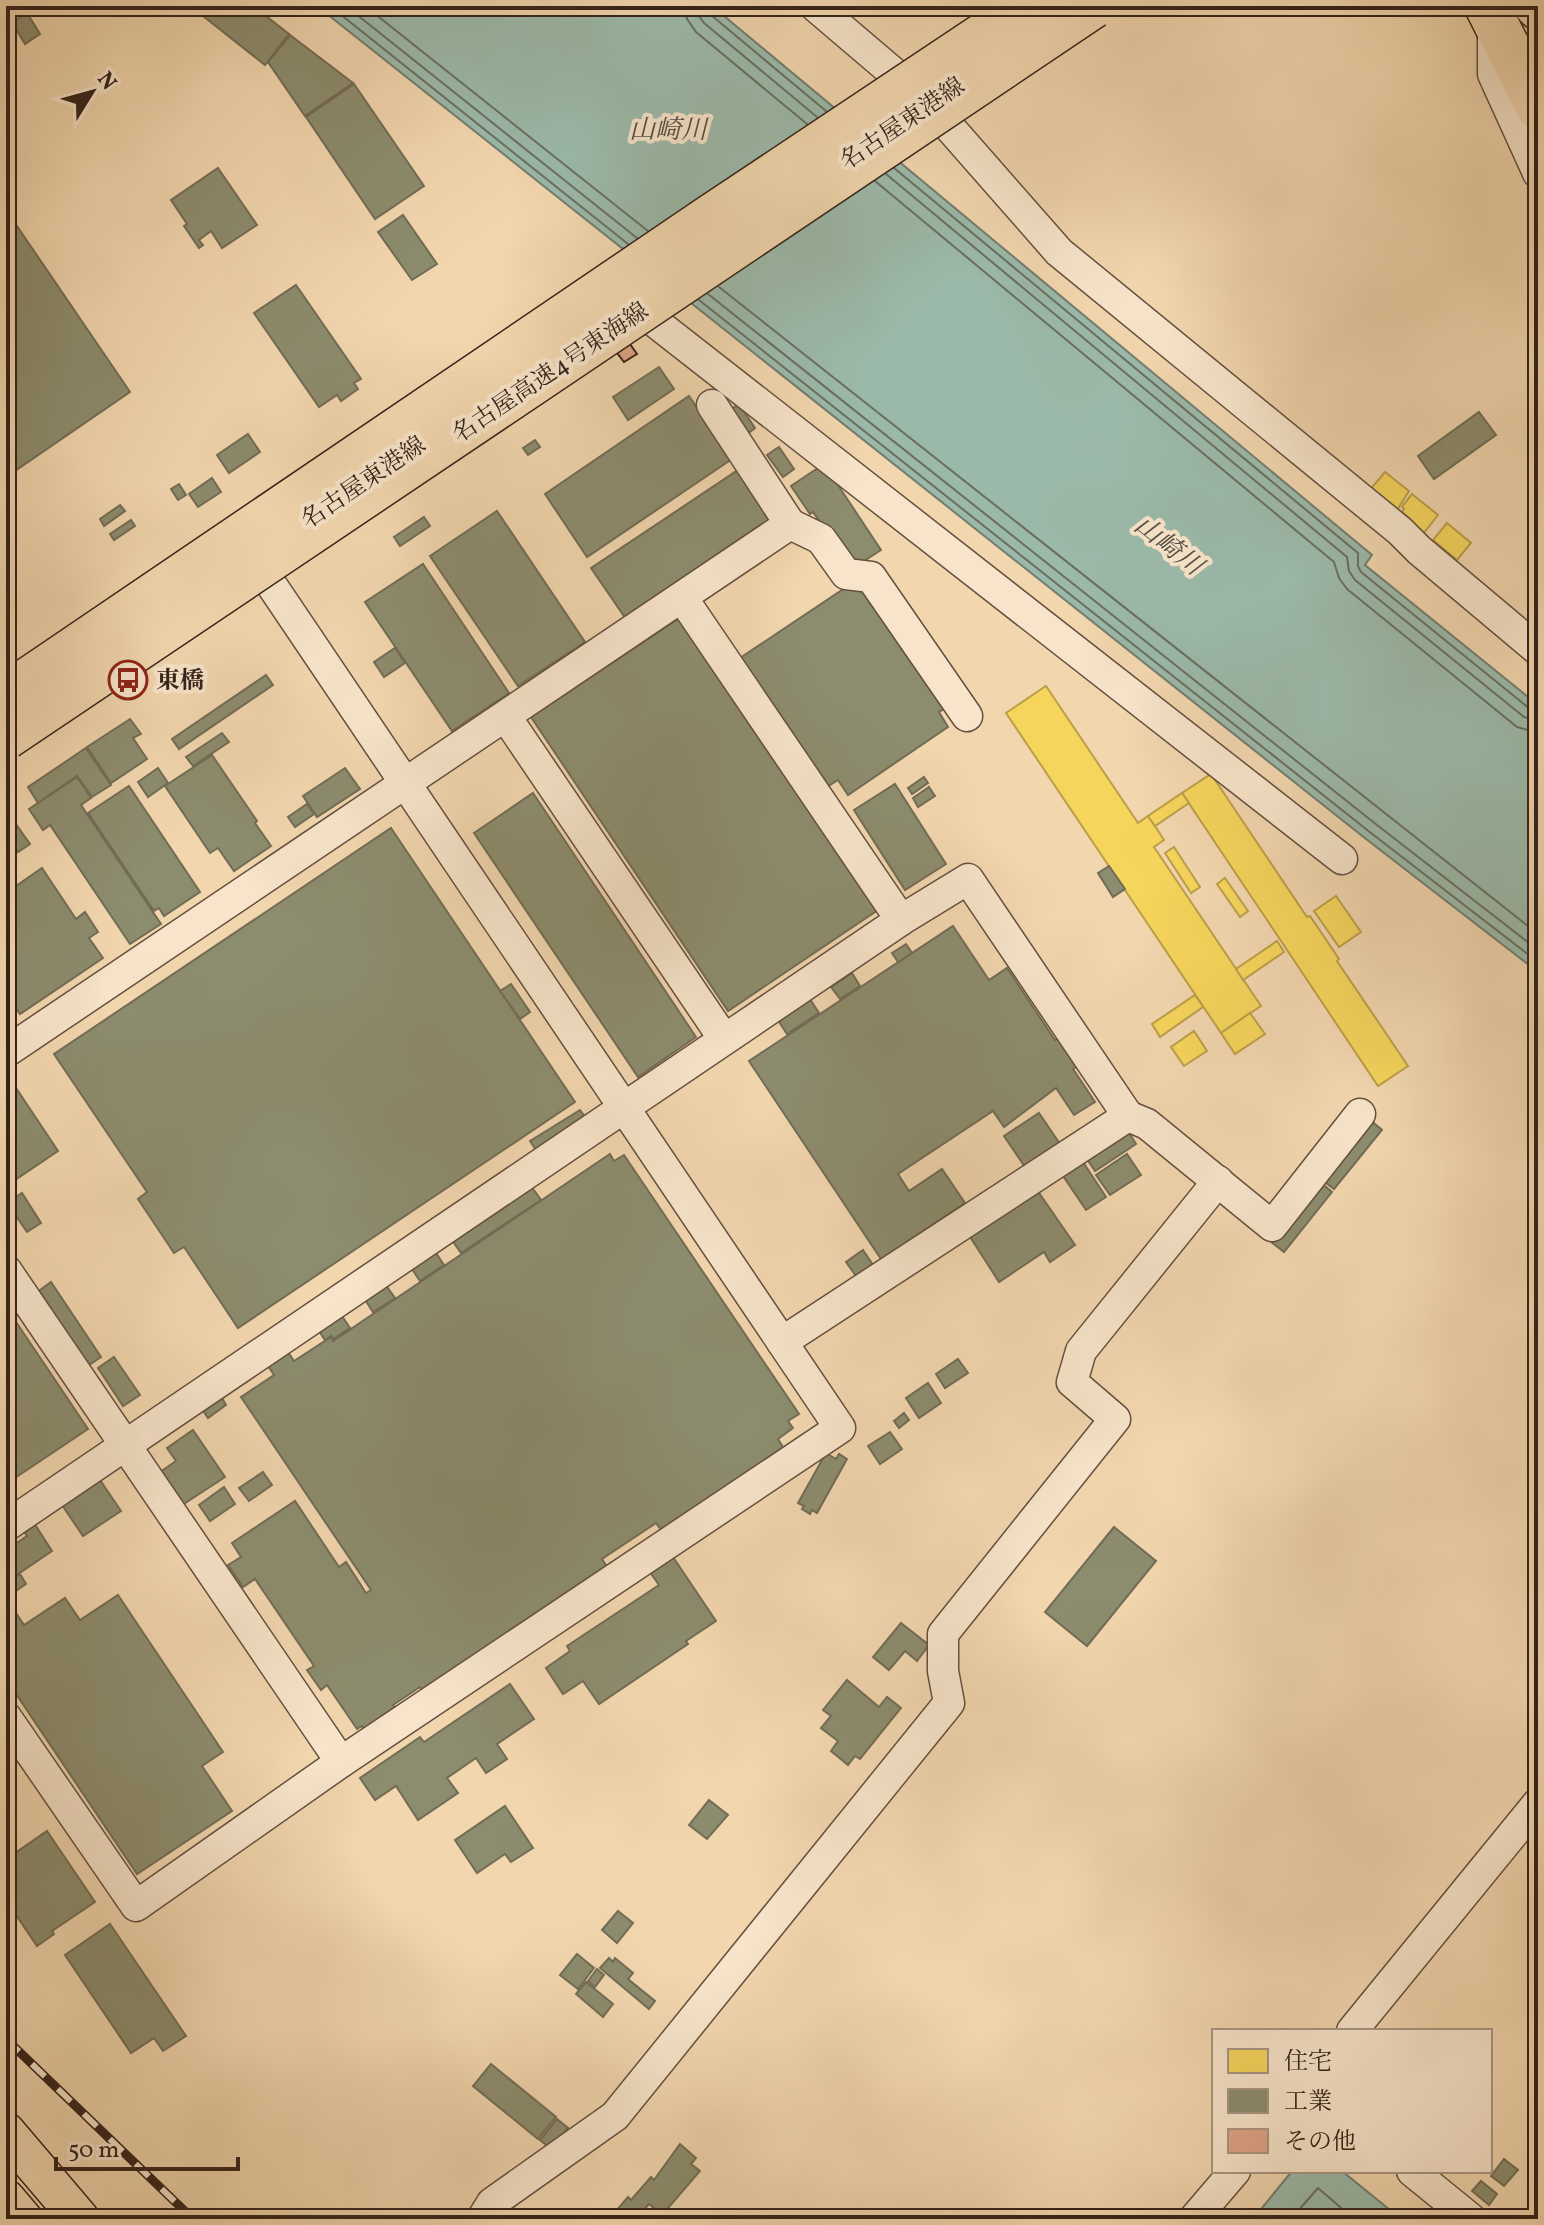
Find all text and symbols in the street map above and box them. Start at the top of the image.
north arrow [52,52,132,132]
text: N [89,66,123,97]
street label: 名古屋東港線 [834,70,972,179]
water label: 山崎川 [629,113,710,149]
street label: 名古屋高速4号東海線 [446,295,656,452]
street label: 名古屋東港線 [295,429,433,538]
water label: 山崎川 [1126,508,1212,587]
bus stop icon: 東橋 [107,659,149,701]
place label: 東橋 [156,665,204,699]
legend [1212,2029,1492,2173]
text: 住宅 [1284,2046,1332,2080]
text: 工業 [1284,2086,1332,2120]
scale bar [56,2121,238,2171]
text: その他 [1284,2126,1356,2160]
text: 50 m [68,2134,120,2168]

